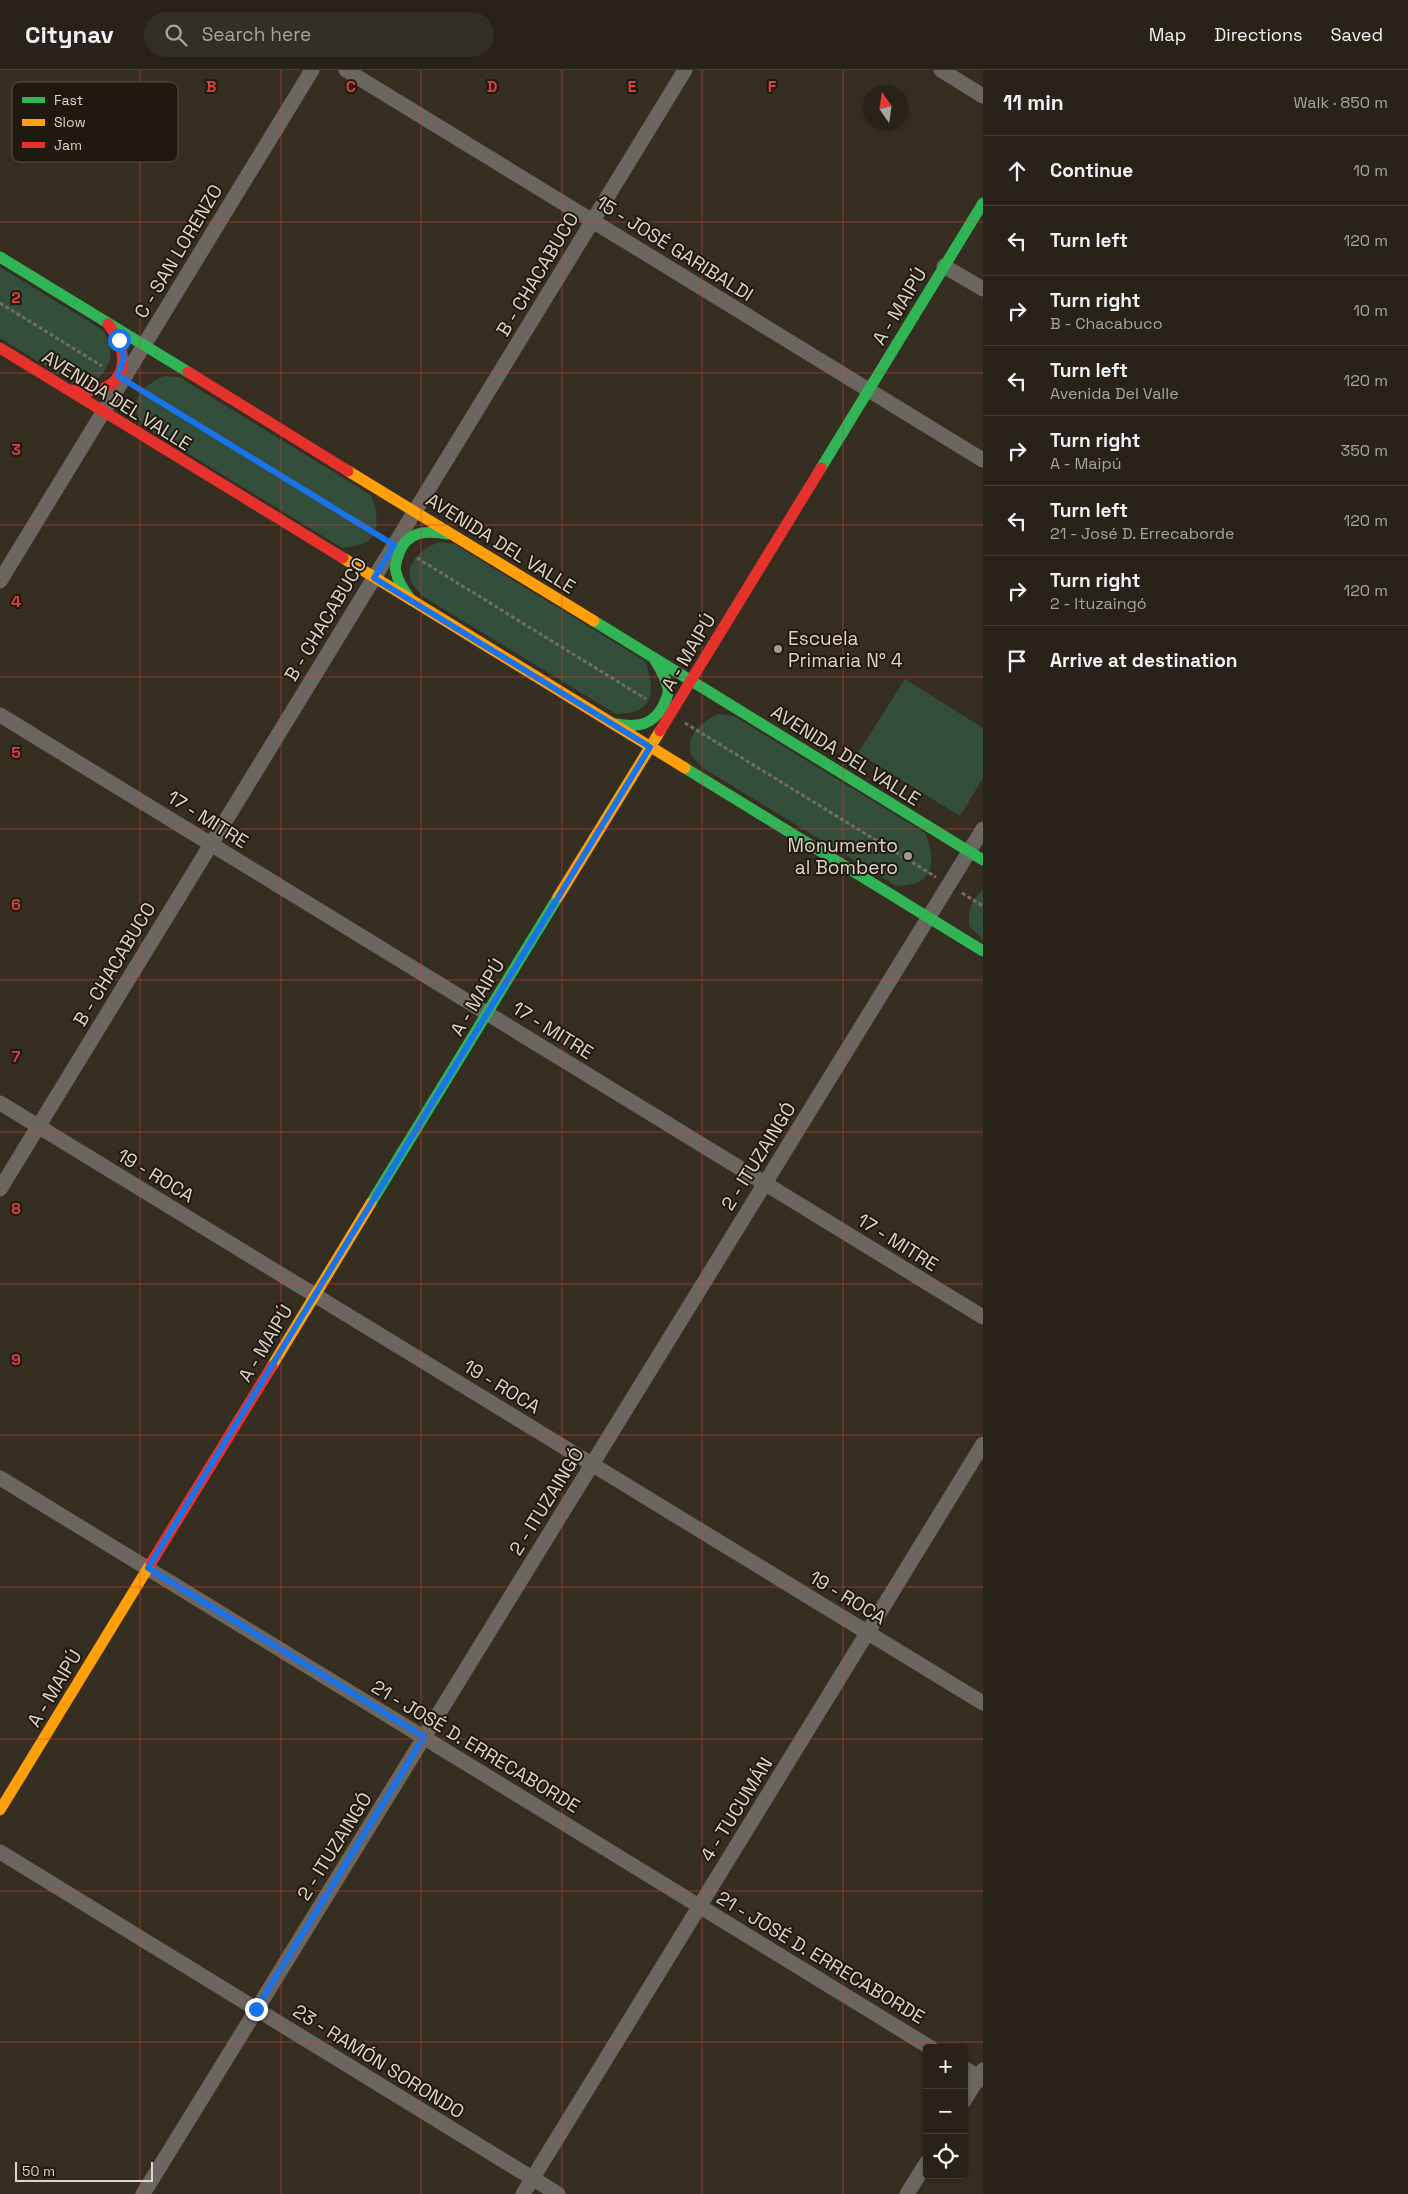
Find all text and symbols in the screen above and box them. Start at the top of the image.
search box [144,12,494,57]
text: Citynav [25,19,114,50]
icon: search [162,21,190,49]
text: Search here [202,22,311,47]
text: Map [1149,23,1186,46]
text: Directions [1214,23,1303,46]
text: Saved [1331,23,1383,46]
text: B [206,76,216,97]
text: C [346,76,356,97]
text: D [487,76,497,97]
text: E [628,76,637,97]
text: F [768,76,777,97]
legend [12,82,178,162]
north arrow [863,85,908,130]
text: 11 min [1003,89,1064,116]
text: Fast [54,91,83,109]
text: Walk · 850 m [1294,92,1388,113]
text: Slow [54,113,86,131]
text: Jam [54,136,82,154]
icon: ahead [1003,157,1031,185]
text: Continue [1050,158,1133,183]
text: 10 m [1353,160,1388,181]
street label: C - SAN LORENZO [129,180,228,323]
street label: 15 - JOSÉ GARIBALDI [591,190,758,307]
street label: B - CHACABUCO [491,208,584,341]
icon: left [1003,227,1031,255]
text: Turn left [1050,228,1128,253]
text: 120 m [1344,230,1388,251]
street label: A - MAIPÚ [867,263,932,350]
text: 2 [11,287,21,308]
text: Turn right [1050,288,1140,313]
icon: right [1003,297,1031,325]
text: 10 m [1353,300,1388,321]
text: B - Chacabuco [1050,313,1163,334]
route start [108,329,131,352]
street label: AVENIDA DEL VALLE [37,344,196,457]
text: Turn left [1050,358,1128,383]
icon: left [1003,367,1031,395]
text: 120 m [1344,370,1388,391]
text: Avenida Del Valle [1050,383,1179,404]
text: Turn right [1050,428,1140,453]
icon: right [1003,437,1031,465]
text: 3 [11,439,21,460]
text: 350 m [1341,440,1388,461]
text: A - Maipú [1050,453,1122,474]
street label: AVENIDA DEL VALLE [421,487,580,600]
text: Turn left [1050,498,1128,523]
icon: left [1003,507,1031,535]
text: 120 m [1344,510,1388,531]
text: 21 - José D. Errecaborde [1050,523,1235,544]
street label: B - CHACABUCO [279,553,372,686]
text: Turn right [1050,568,1140,593]
icon: right [1003,577,1031,605]
text: 120 m [1344,580,1388,601]
text: 4 [11,591,21,612]
text: 2 - Ituzaingó [1050,593,1147,614]
street label: A - MAIPÚ [656,609,721,696]
place label: Escuela Primaria N° 4 [788,626,903,673]
marker: Escuela Primaria N° 4 [772,643,784,655]
icon: arrive [1003,647,1031,675]
text: Arrive at destination [1050,648,1238,673]
street label: AVENIDA DEL VALLE [766,699,925,812]
text: 5 [11,742,21,763]
street label: 17 - MITRE [163,785,253,854]
place label: Monumento al Bombero [788,833,898,880]
marker: Monumento al Bombero [902,850,914,862]
text: 6 [11,894,21,915]
street label: B - CHACABUCO [68,898,161,1031]
street label: A - MAIPÚ [445,954,510,1041]
street label: 17 - MITRE [508,996,598,1065]
text: 7 [12,1046,21,1067]
street label: 2 - ITUZAINGÓ [715,1098,802,1215]
street label: 19 - ROCA [113,1143,199,1208]
text: 8 [11,1198,21,1219]
street label: 17 - MITRE [853,1208,943,1277]
street label: A - MAIPÚ [233,1300,298,1387]
text: 9 [11,1349,21,1370]
street label: 19 - ROCA [459,1354,545,1419]
street label: 2 - ITUZAINGÓ [503,1443,590,1560]
street label: 19 - ROCA [805,1565,891,1630]
street label: A - MAIPÚ [22,1645,87,1732]
street label: 21 - JOSÉ D. ERRECABORDE [367,1674,585,1819]
street label: 4 - TUCUMÁN [694,1752,778,1866]
street label: 2 - ITUZAINGÓ [291,1788,378,1905]
street label: 21 - JOSÉ D. ERRECABORDE [712,1885,930,2030]
route end [245,1998,268,2021]
street label: 23 - RAMÓN SORONDO [288,1998,469,2124]
map controls [923,2044,968,2179]
button: + [923,2044,968,2089]
button: − [923,2089,968,2134]
button: locate [923,2134,968,2179]
scale bar [15,2159,152,2182]
text: 50 m [22,2162,55,2180]

